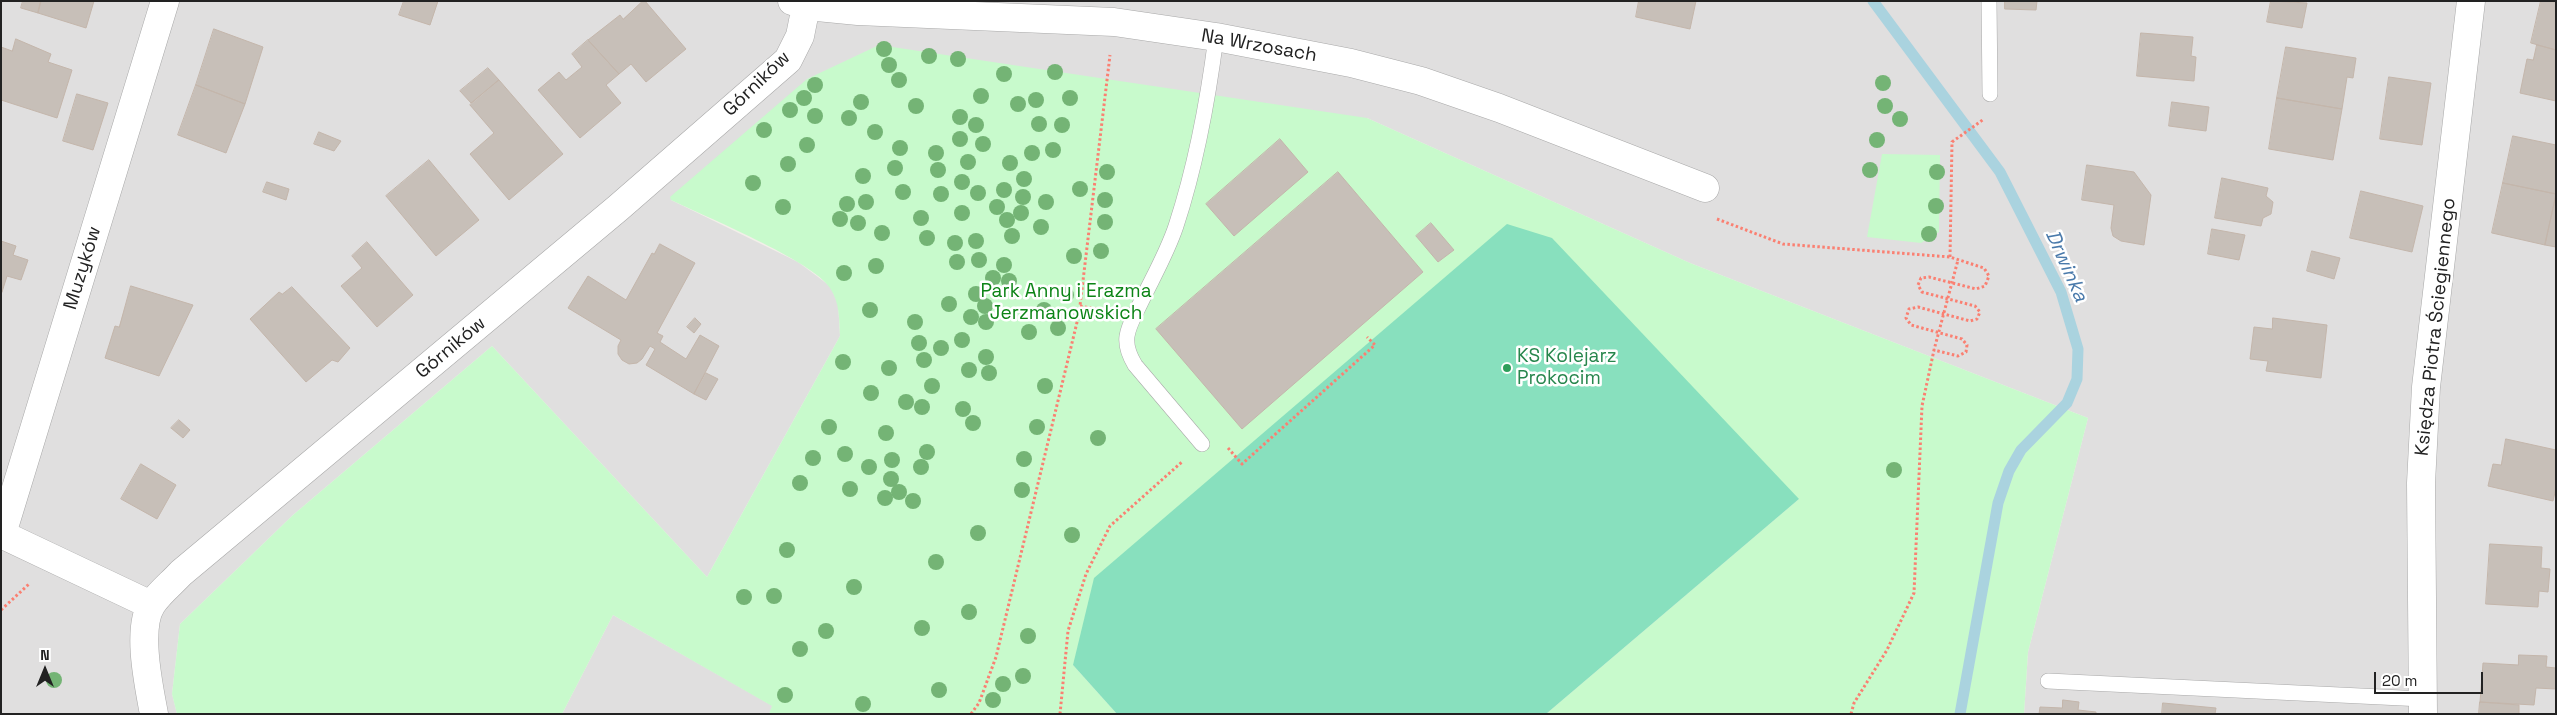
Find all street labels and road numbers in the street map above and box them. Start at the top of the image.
street label: Na Wrzosach [1199,25,1319,67]
street label: Górników [719,47,795,121]
street label: Księdza Piotra Ściegiennego [2411,197,2461,457]
street label: Muzyków [60,224,106,312]
street label: Górników [411,312,491,384]

